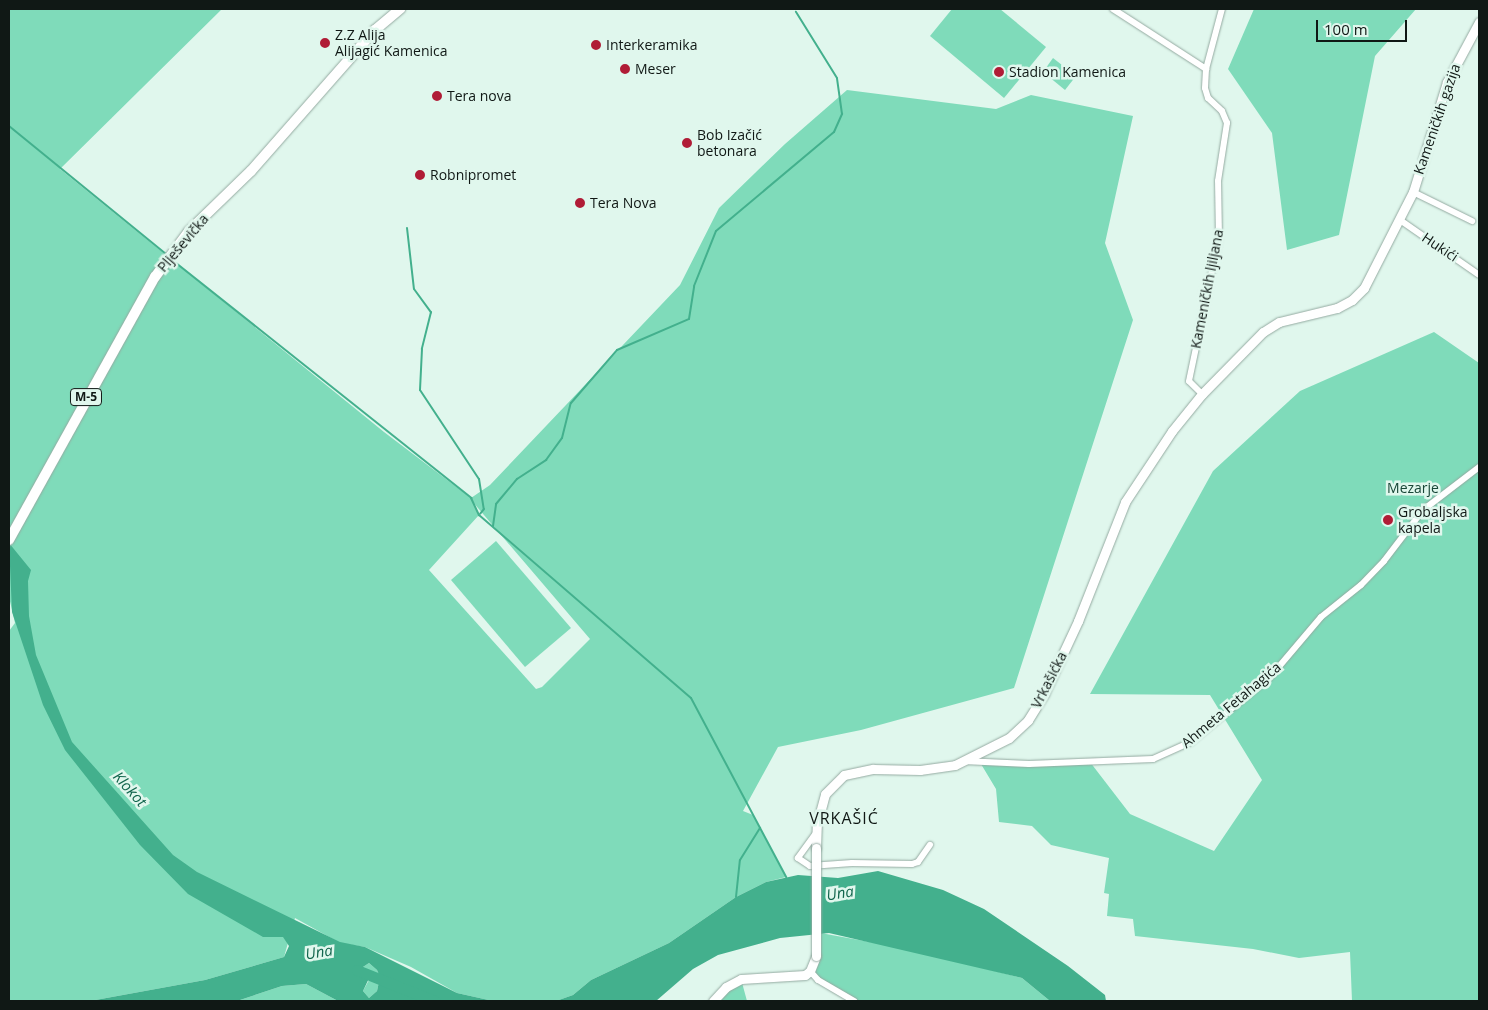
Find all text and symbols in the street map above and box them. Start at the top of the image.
scale bar [1318,10,1409,42]
text: 100 m [1324,19,1368,39]
place label: Z.Z Alija Alijagić Kamenica [335,27,447,59]
marker: Z.Z Alija Alijagić Kamenica [319,37,331,49]
place label: Interkeramika [606,37,697,53]
marker: Interkeramika [590,39,602,51]
place label: Meser [635,61,676,77]
street label: Kameničkih gazija [1410,61,1464,177]
marker: Meser [619,63,631,75]
place label: Stadion Kamenica [1009,64,1126,80]
marker: Stadion Kamenica [993,66,1005,78]
place label: Tera nova [447,88,511,104]
marker: Tera nova [431,90,443,102]
place label: Bob Izačić betonara [697,127,762,160]
marker: Bob Izačić betonara [681,137,693,149]
place label: Robnipromet [430,167,516,183]
marker: Robnipromet [414,169,426,181]
place label: Tera Nova [590,195,656,211]
marker: Tera Nova [574,197,586,209]
street label: Plješevička [154,211,212,275]
street label: Kameničkih ljiljana [1187,228,1227,350]
street label: Hukići [1419,229,1461,265]
road number: M-5 [70,388,102,407]
park label: Mezarje [1387,480,1439,496]
place label: Grobaljska kapela [1398,504,1468,536]
marker: Grobaljska kapela [1382,514,1394,526]
street label: Vrkašićka [1028,649,1070,711]
street label: Ahmeta Fetahagića [1178,659,1284,751]
water label: Klokot [109,768,151,810]
district label: VRKAŠIĆ [808,808,880,828]
water label: Una [825,882,855,904]
water label: Una [304,941,334,963]

